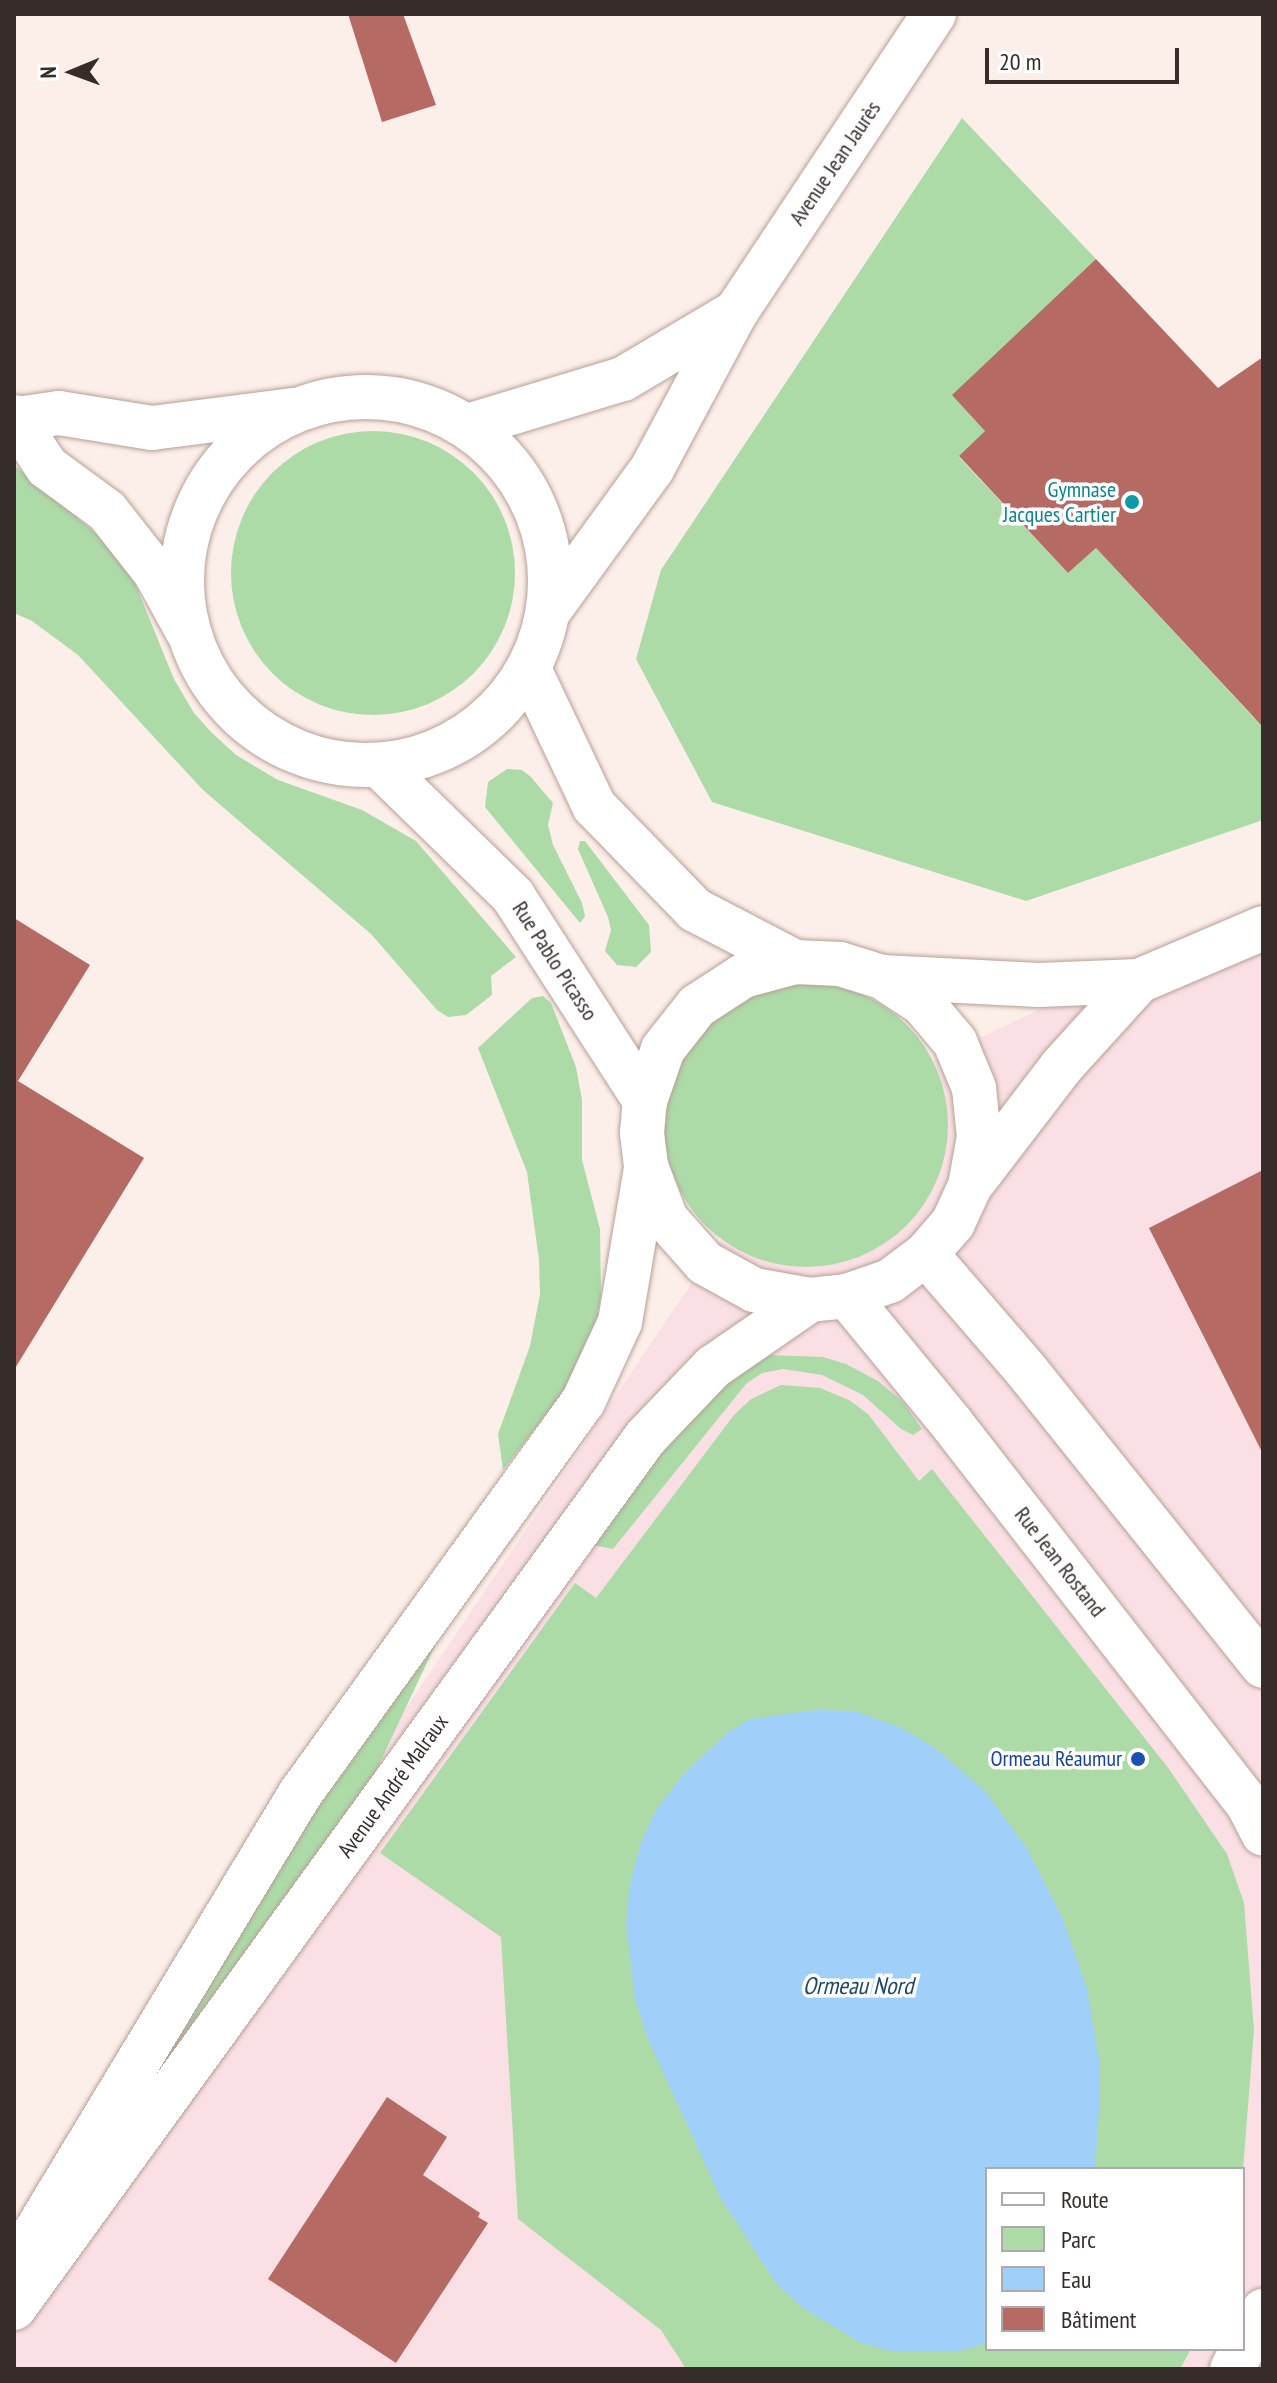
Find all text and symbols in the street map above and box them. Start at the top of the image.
north arrow [32,32,112,112]
scale bar [989,32,1183,82]
text: 20 m [999,46,1041,77]
text: N [34,66,62,79]
street label: Avenue Jean Jaurès [784,96,886,230]
place label: Gymnase Jacques Cartier [1003,476,1116,528]
marker: Gymnase Jacques Cartier [1123,493,1141,511]
street label: Rue Pablo Picasso [507,897,603,1025]
street label: Rue Jean Rostand [1009,1502,1111,1622]
street label: Avenue André Malraux [332,1709,454,1863]
place label: Ormeau Réaumur [990,1746,1122,1772]
marker: Ormeau Réaumur [1129,1750,1147,1768]
water label: Ormeau Nord [803,1972,913,2000]
legend [985,2167,1245,2351]
text: Route [1061,2184,1109,2215]
text: Parc [1061,2224,1096,2255]
text: Eau [1061,2264,1091,2295]
text: Bâtiment [1061,2304,1136,2335]

